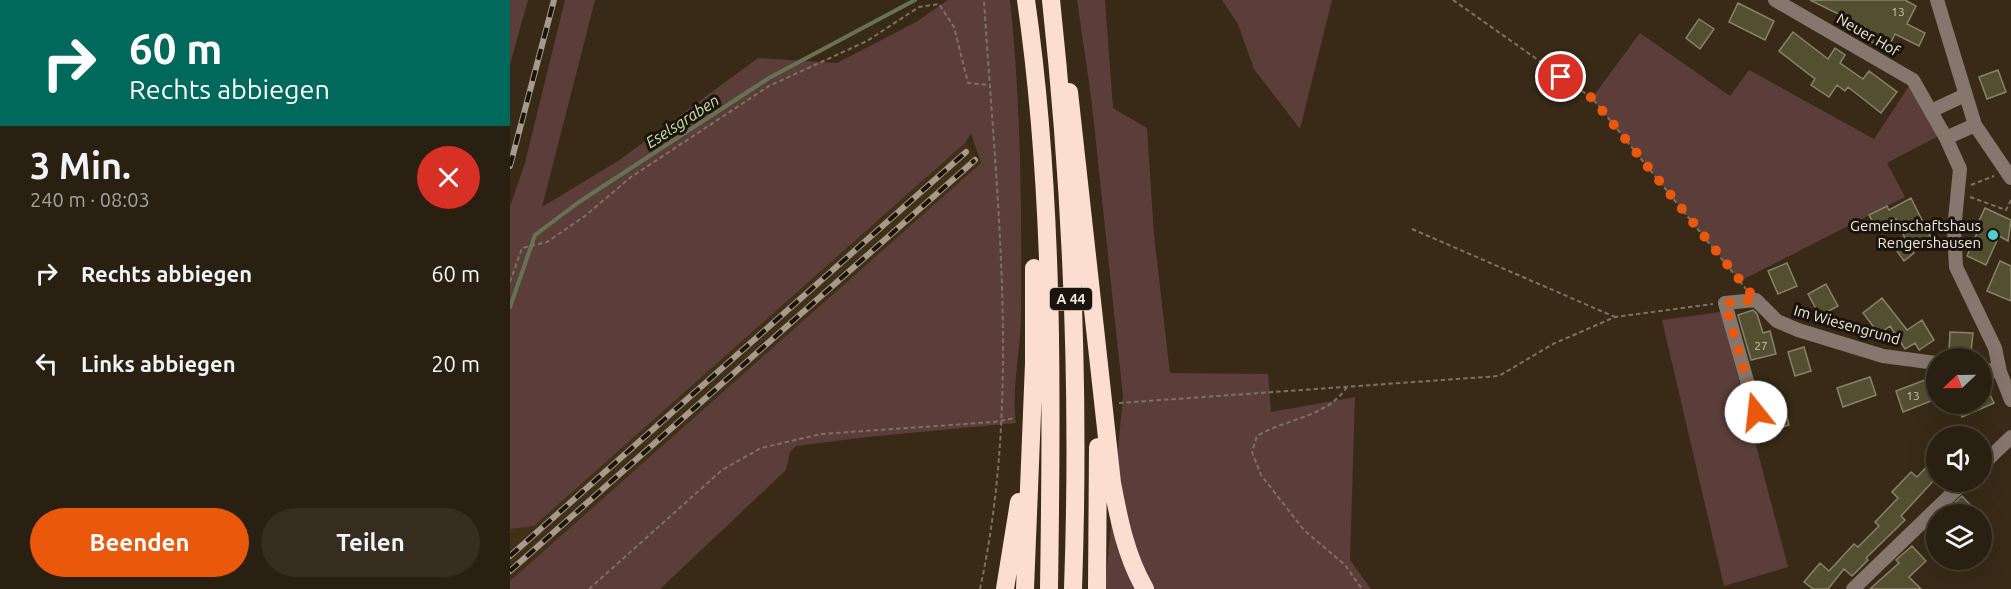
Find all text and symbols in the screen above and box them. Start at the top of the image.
house number: 13 [1891,5,1905,18]
street label: Neuer Hof [1834,10,1903,60]
icon: right [30,24,108,102]
text: 60 m [129,25,223,72]
pin [1535,51,1586,102]
icon: arrive [1544,60,1577,93]
text: Rechts abbiegen [129,74,330,104]
water label: Eselsgraben [642,91,722,151]
text: 3 Min. [30,145,131,186]
button: close [417,146,480,209]
text: 240 m · 08:03 [30,188,150,211]
place label: Gemeinschaftshaus Rengershausen [1850,217,1981,251]
marker: Gemeinschaftshaus Rengershausen [1986,228,2000,242]
icon: right [30,257,63,290]
text: Rechts abbiegen [81,261,252,286]
text: 60 m [431,261,480,286]
road number: A 44 [1050,288,1092,310]
street label: Im Wiesengrund [1792,301,1902,348]
house number: 27 [1754,339,1768,352]
icon: left [30,347,63,380]
north arrow [1926,348,1992,414]
map controls [1926,348,1992,570]
text: Links abbiegen [81,351,236,376]
text: 20 m [431,351,480,376]
position arrow [1724,380,1788,444]
house number: 13 [1906,389,1920,402]
button: sound [1926,426,1992,492]
button: layers [1926,504,1992,570]
button: Beenden [30,508,249,577]
button: Teilen [261,508,480,577]

